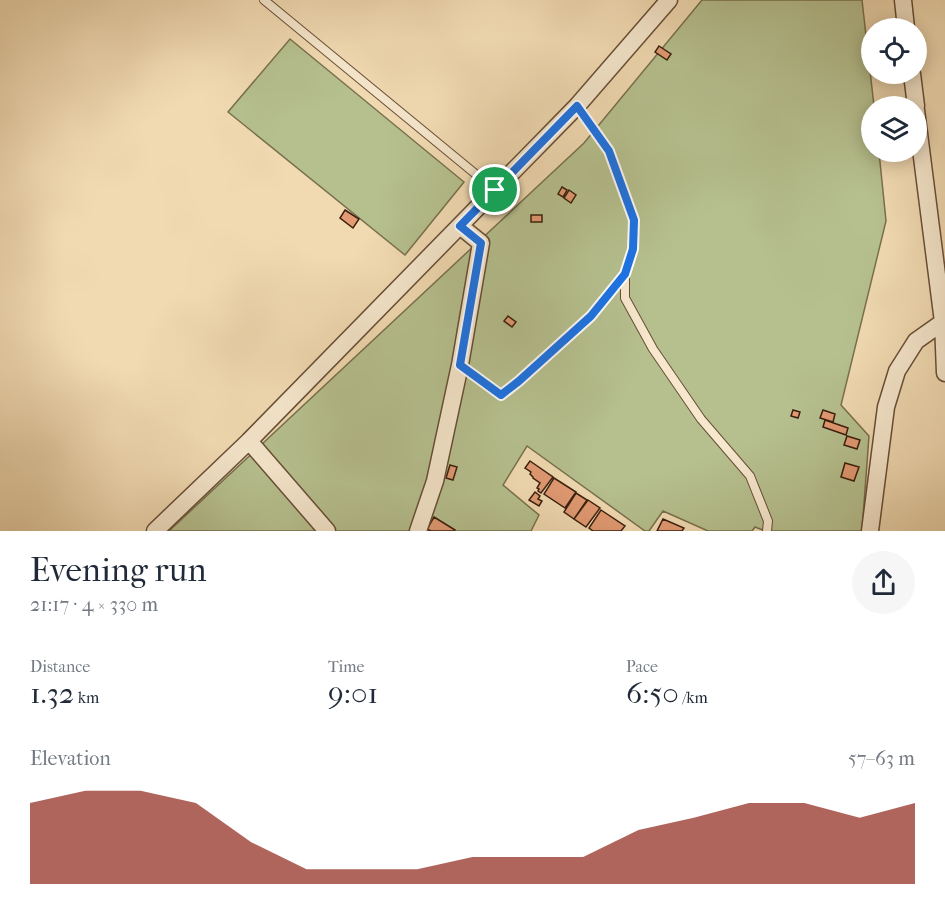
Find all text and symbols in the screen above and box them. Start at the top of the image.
map controls [861,18,927,162]
button: locate [861,18,927,84]
button: layers [861,96,927,162]
pin [469,164,520,215]
icon: arrive [478,173,511,206]
text: Evening run [30,551,207,590]
button: share [852,551,915,614]
text: 21:17 · 4 × 330 m [30,593,158,616]
text: Distance [30,657,90,676]
text: Time [328,657,364,676]
text: Pace [626,657,658,676]
text: 1.32 [30,676,74,711]
text: 9:01 [328,676,378,711]
text: 6:50 [626,676,679,711]
text: km [74,688,99,707]
text: /km [679,688,708,707]
text: Elevation [30,747,111,770]
text: 57–63 m [848,747,915,770]

